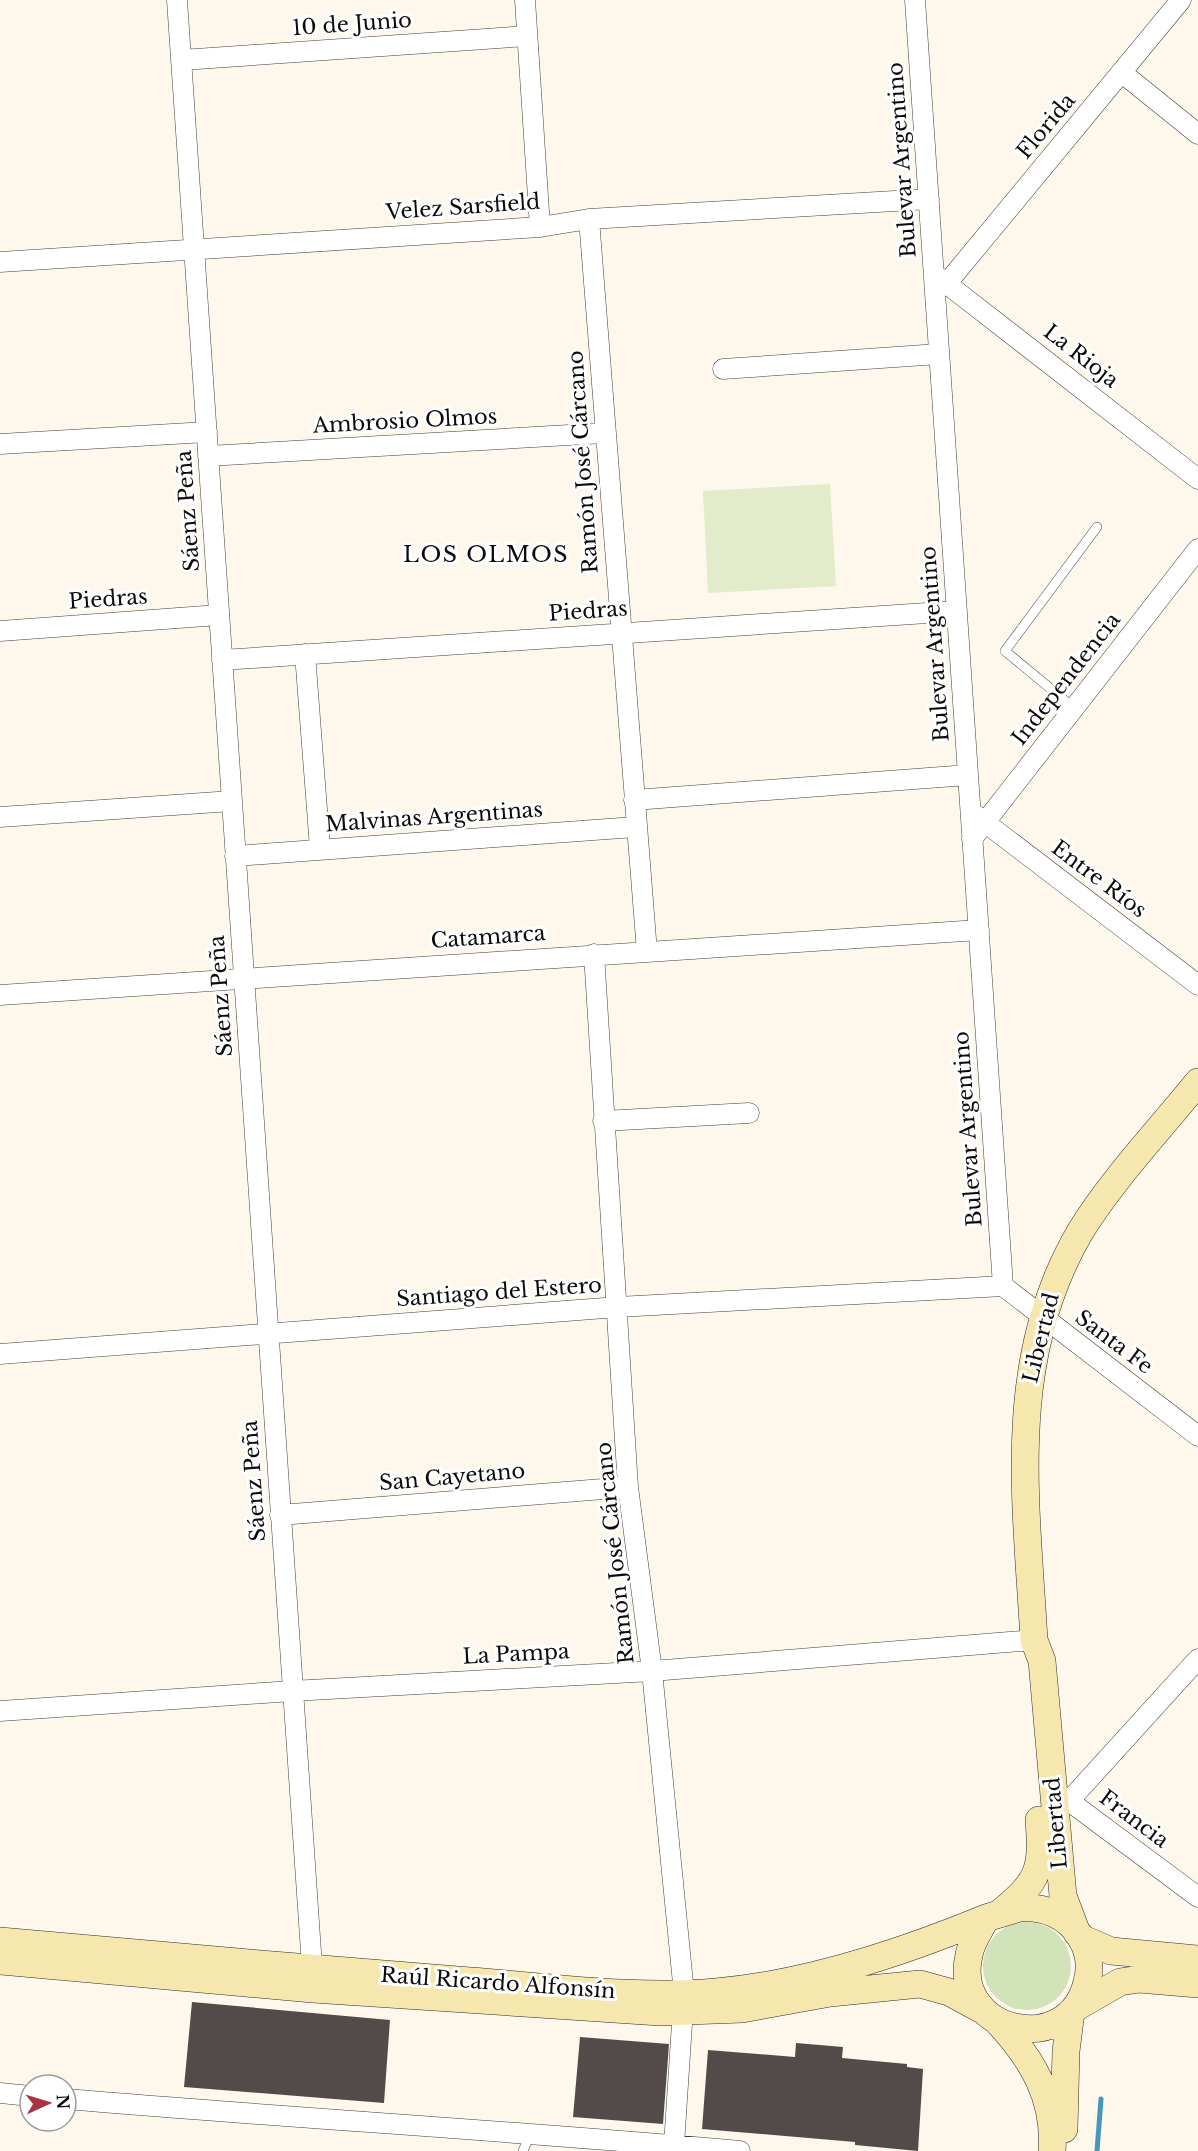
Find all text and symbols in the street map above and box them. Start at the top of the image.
street label: 10 de Junio [291,7,413,41]
street label: Bulevar Argentino [882,61,922,259]
street label: Florida [1011,88,1081,164]
street label: Velez Sarsfield [384,189,541,225]
street label: La Rioja [1038,319,1124,394]
street label: Ramón José Cárcano [562,350,604,574]
street label: Ambrosio Olmos [311,403,498,439]
street label: Sáenz Peña [171,449,205,572]
district label: LOS OLMOS [403,541,569,568]
street label: Bulevar Argentino [915,545,955,743]
street label: Piedras [68,583,148,615]
street label: Piedras [548,595,628,627]
street label: Independencia [1006,607,1126,750]
street label: Malvinas Argentinas [324,796,544,838]
street label: Entre Ríos [1046,835,1152,923]
street label: Catamarca [430,920,547,954]
street label: Sáenz Peña [204,934,238,1057]
street label: Bulevar Argentino [948,1030,988,1228]
street label: Santiago del Estero [395,1272,603,1312]
street label: Libertad [1017,1290,1065,1386]
street label: Santa Fe [1070,1304,1158,1380]
street label: Sáenz Peña [237,1419,271,1542]
street label: Ramón José Cárcano [590,1441,640,1665]
street label: San Cayetano [378,1458,526,1496]
street label: La Pampa [462,1638,570,1670]
street label: Libertad [1039,1776,1073,1870]
street label: Francia [1094,1785,1174,1854]
street label: Raúl Ricardo Alfonsín [380,1962,616,2004]
north arrow [18,2073,78,2133]
text: N [52,2094,73,2110]

